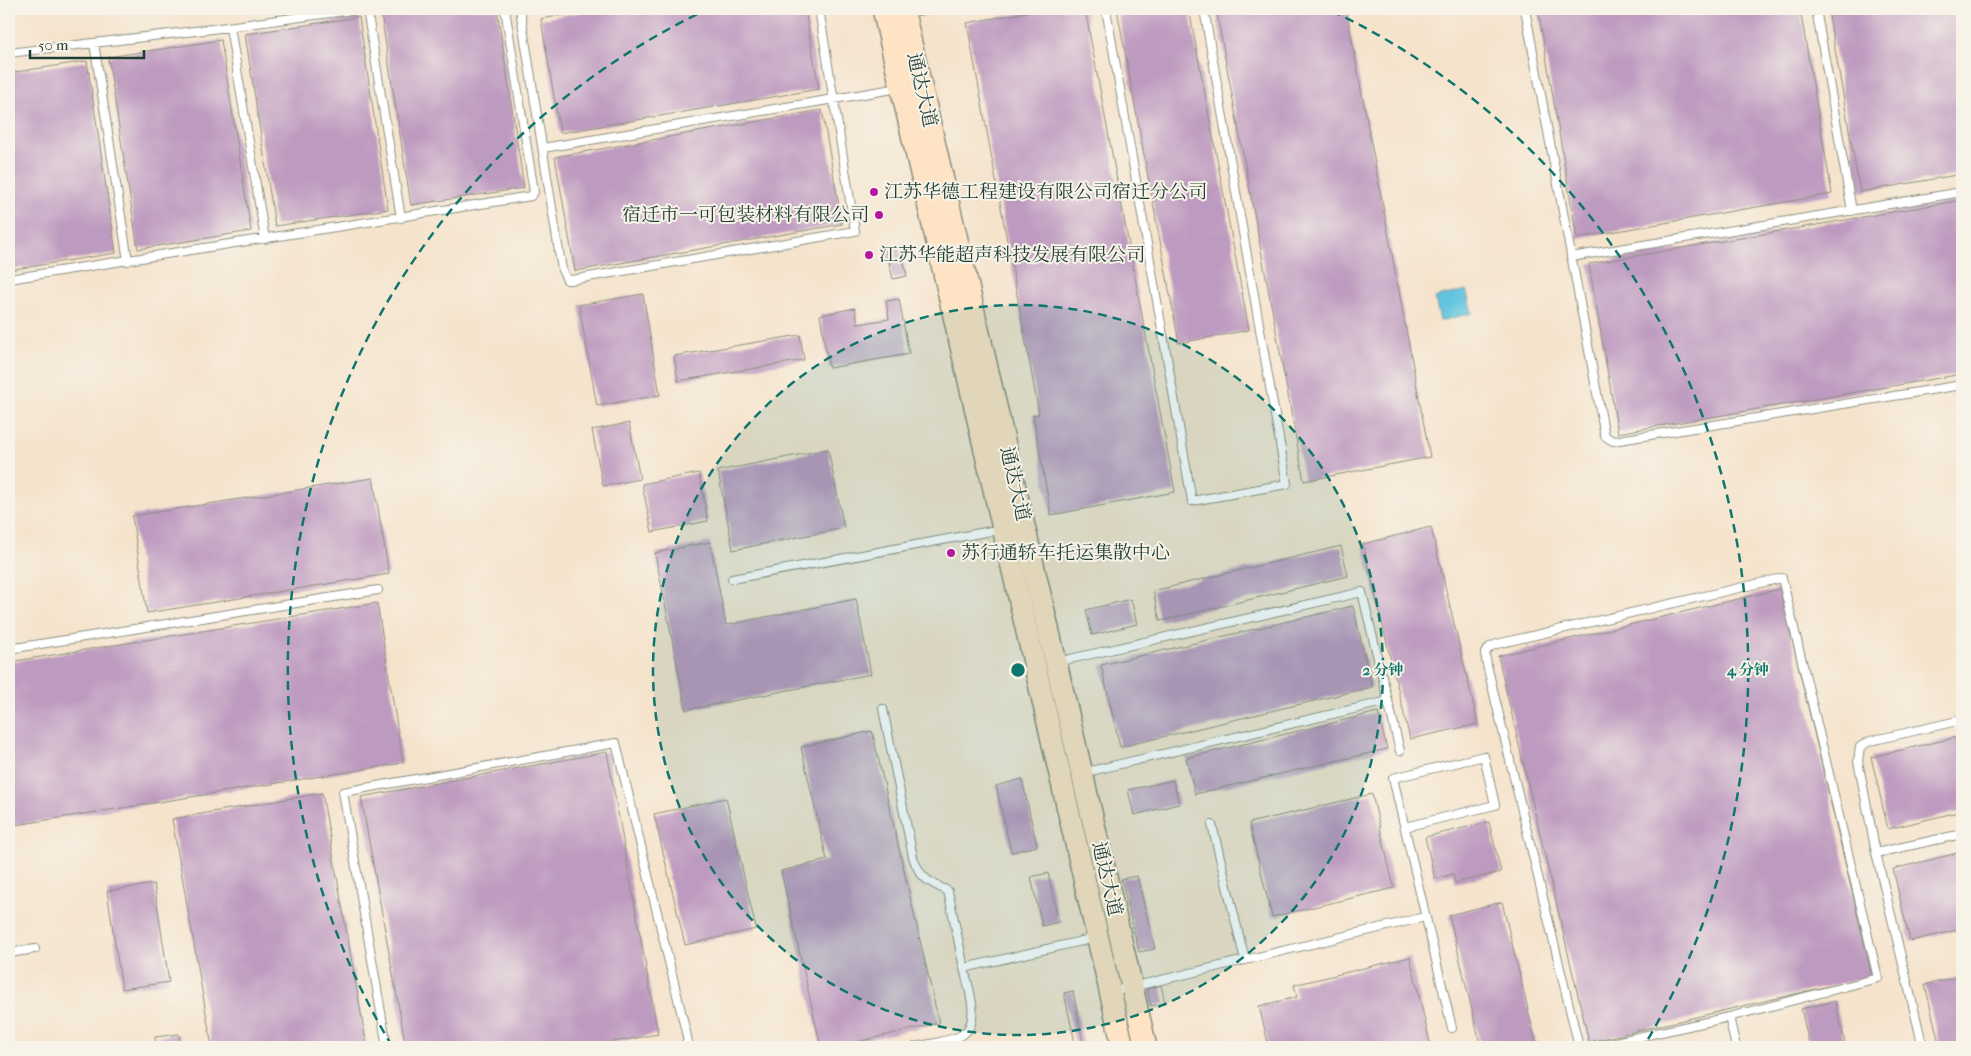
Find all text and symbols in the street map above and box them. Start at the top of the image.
scale bar [30,28,144,60]
text: 50 m [38,36,69,54]
street label: 通达大道 [903,50,941,130]
place label: 江苏华德工程建设有限公司宿迁分公司 [884,181,1207,203]
marker: 江苏华德工程建设有限公司宿迁分公司 [868,186,880,198]
place label: 宿迁市一可包装材料有限公司 [622,204,869,226]
marker: 宿迁市一可包装材料有限公司 [873,209,885,221]
place label: 江苏华能超声科技发展有限公司 [879,244,1145,266]
marker: 江苏华能超声科技发展有限公司 [863,249,875,261]
street label: 通达大道 [996,444,1034,524]
place label: 苏行通轿车托运集散中心 [961,542,1170,564]
marker: 苏行通轿车托运集散中心 [945,547,957,559]
centre of rings [1009,661,1027,679]
text: 2 分钟 [1363,661,1403,679]
text: 4 分钟 [1726,661,1769,679]
street label: 通达大道 [1088,839,1126,919]

